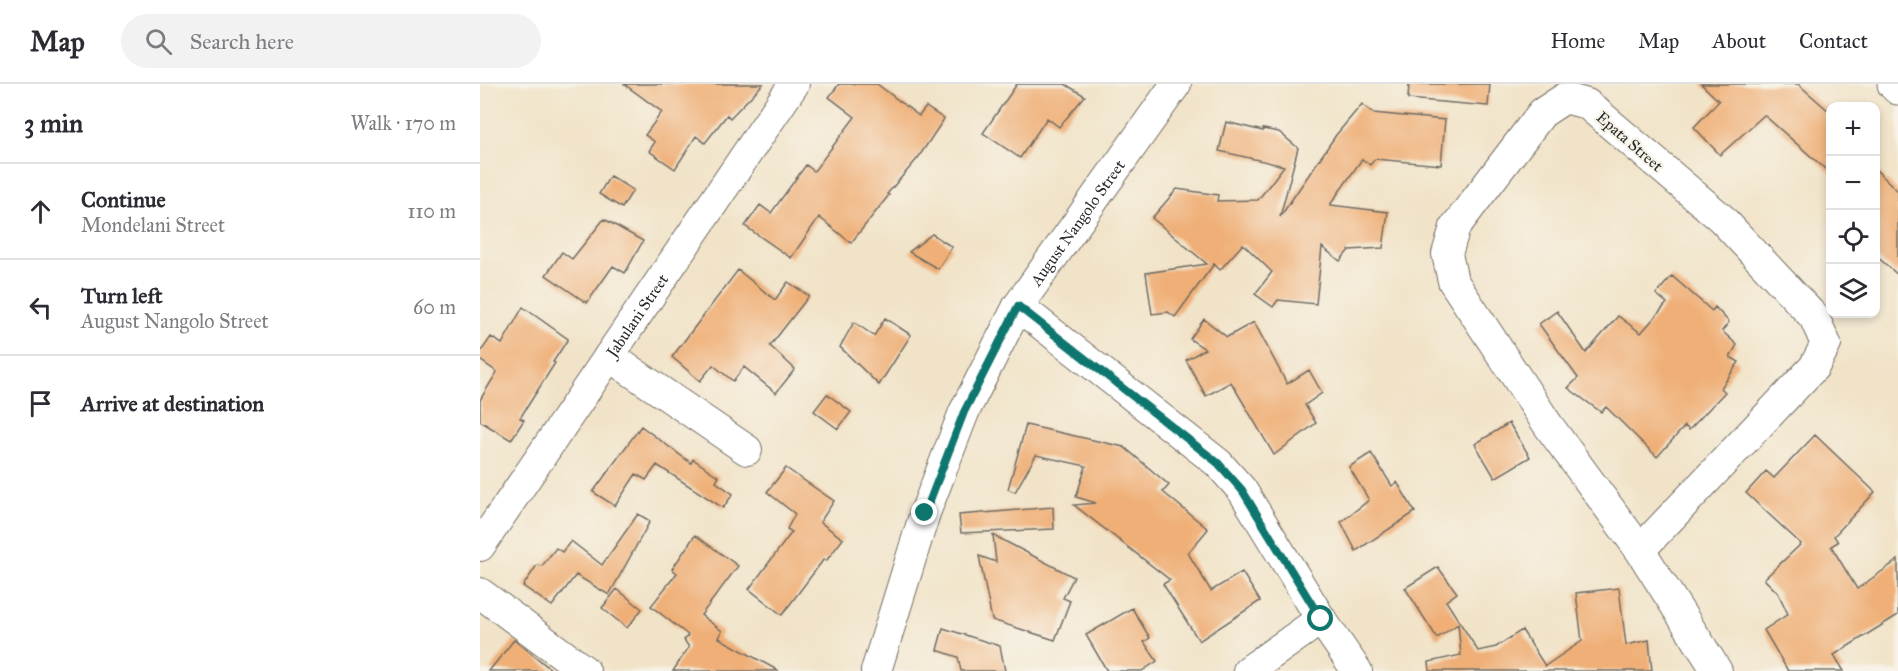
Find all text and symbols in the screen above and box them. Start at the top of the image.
search box [121,14,541,68]
text: Map [30,24,85,59]
icon: search [142,25,175,58]
text: Search here [190,28,294,55]
text: Home [1550,28,1605,54]
text: Map [1638,28,1679,54]
text: About [1712,28,1766,54]
text: Contact [1799,28,1868,54]
map controls [1826,102,1880,318]
button: + [1826,102,1880,156]
text: 3 min [24,107,83,139]
street label: Epata Street [1593,107,1667,176]
text: Walk · 170 m [351,111,456,135]
street label: August Nangolo Street [1026,156,1129,290]
button: − [1826,156,1880,210]
text: Continue [81,186,166,213]
icon: ahead [24,195,57,228]
text: 110 m [408,199,456,223]
button: locate [1826,210,1880,264]
text: Mondelani Street [81,213,225,237]
button: layers [1826,264,1880,318]
street label: Jabulani Street [601,270,672,363]
text: Turn left [81,282,163,309]
icon: left [24,291,57,324]
text: 60 m [413,295,456,319]
text: August Nangolo Street [81,309,269,333]
icon: arrive [24,387,57,420]
text: Arrive at destination [81,390,264,417]
route end [911,499,937,525]
route start [1307,605,1333,631]

